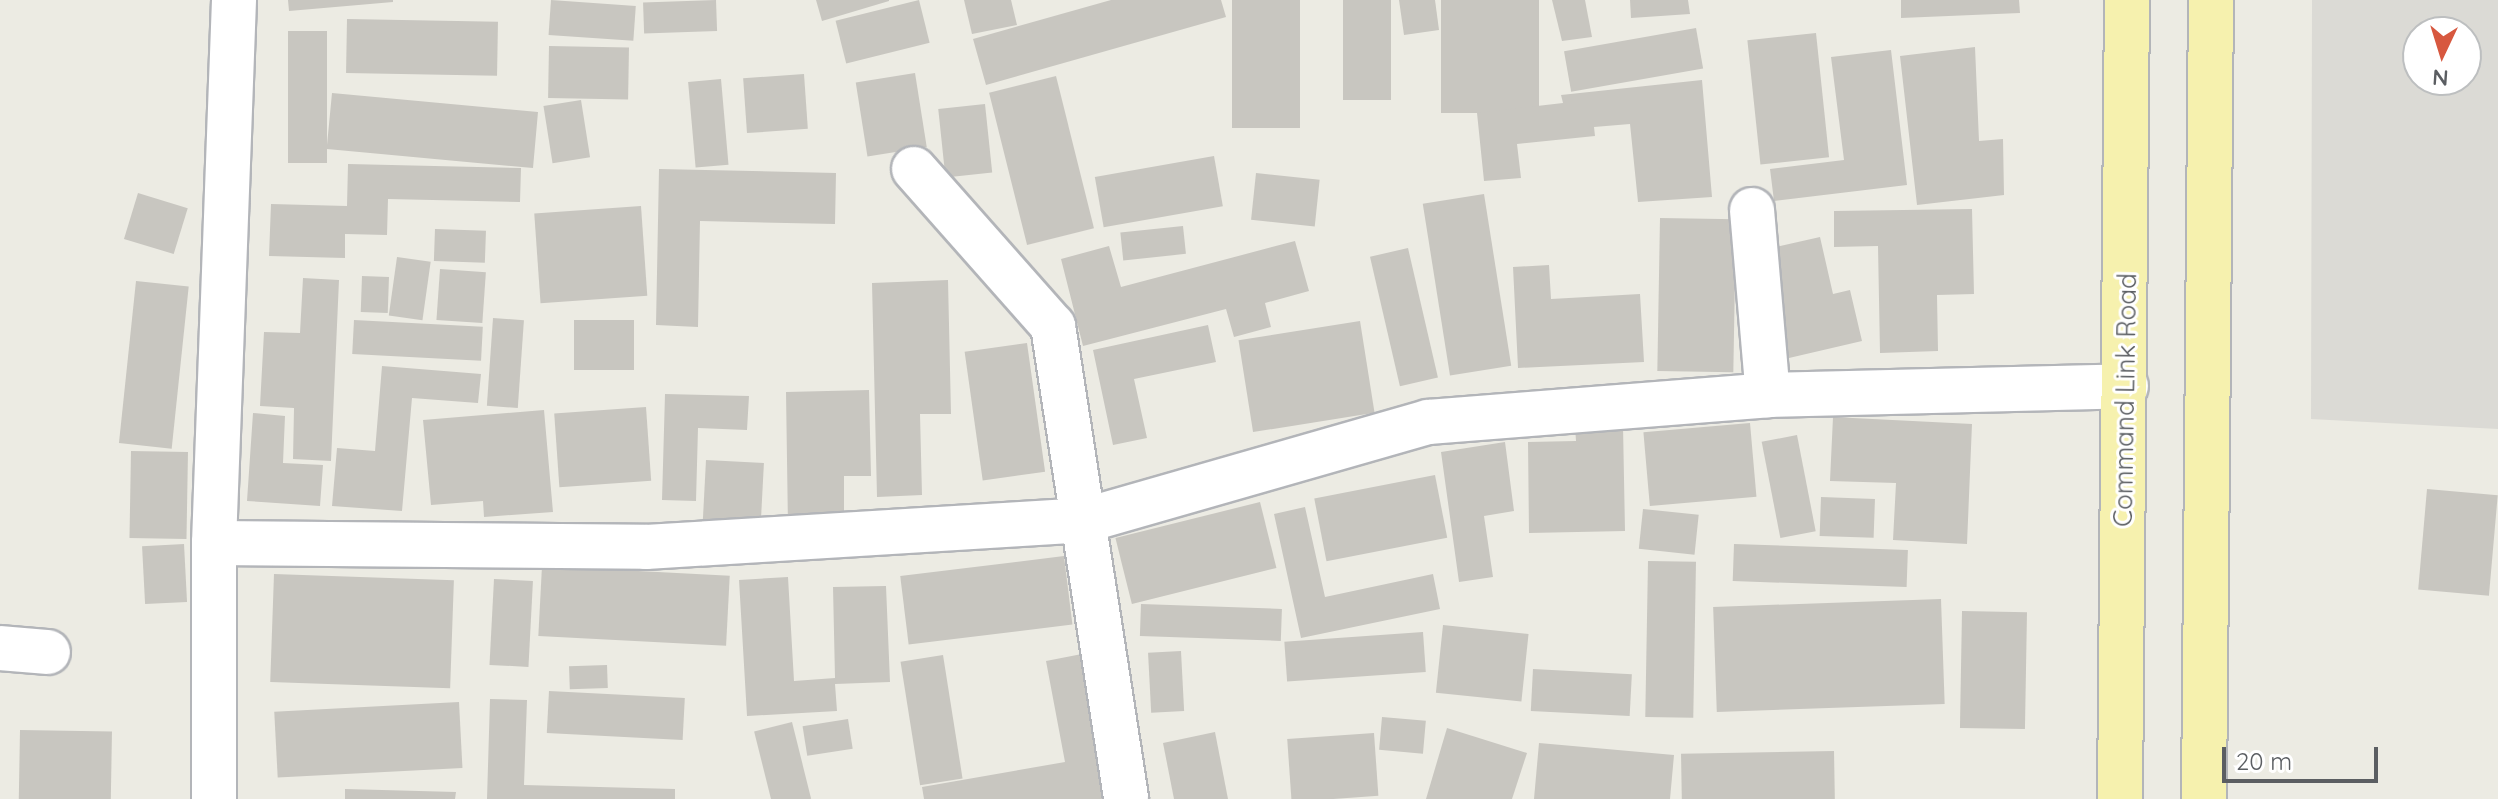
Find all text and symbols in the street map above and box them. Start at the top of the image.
north arrow [2402,16,2482,96]
text: N [2431,63,2450,92]
street label: Command Link Road [2107,273,2143,527]
scale bar [2226,731,2382,781]
text: 20 m [2236,746,2292,776]

